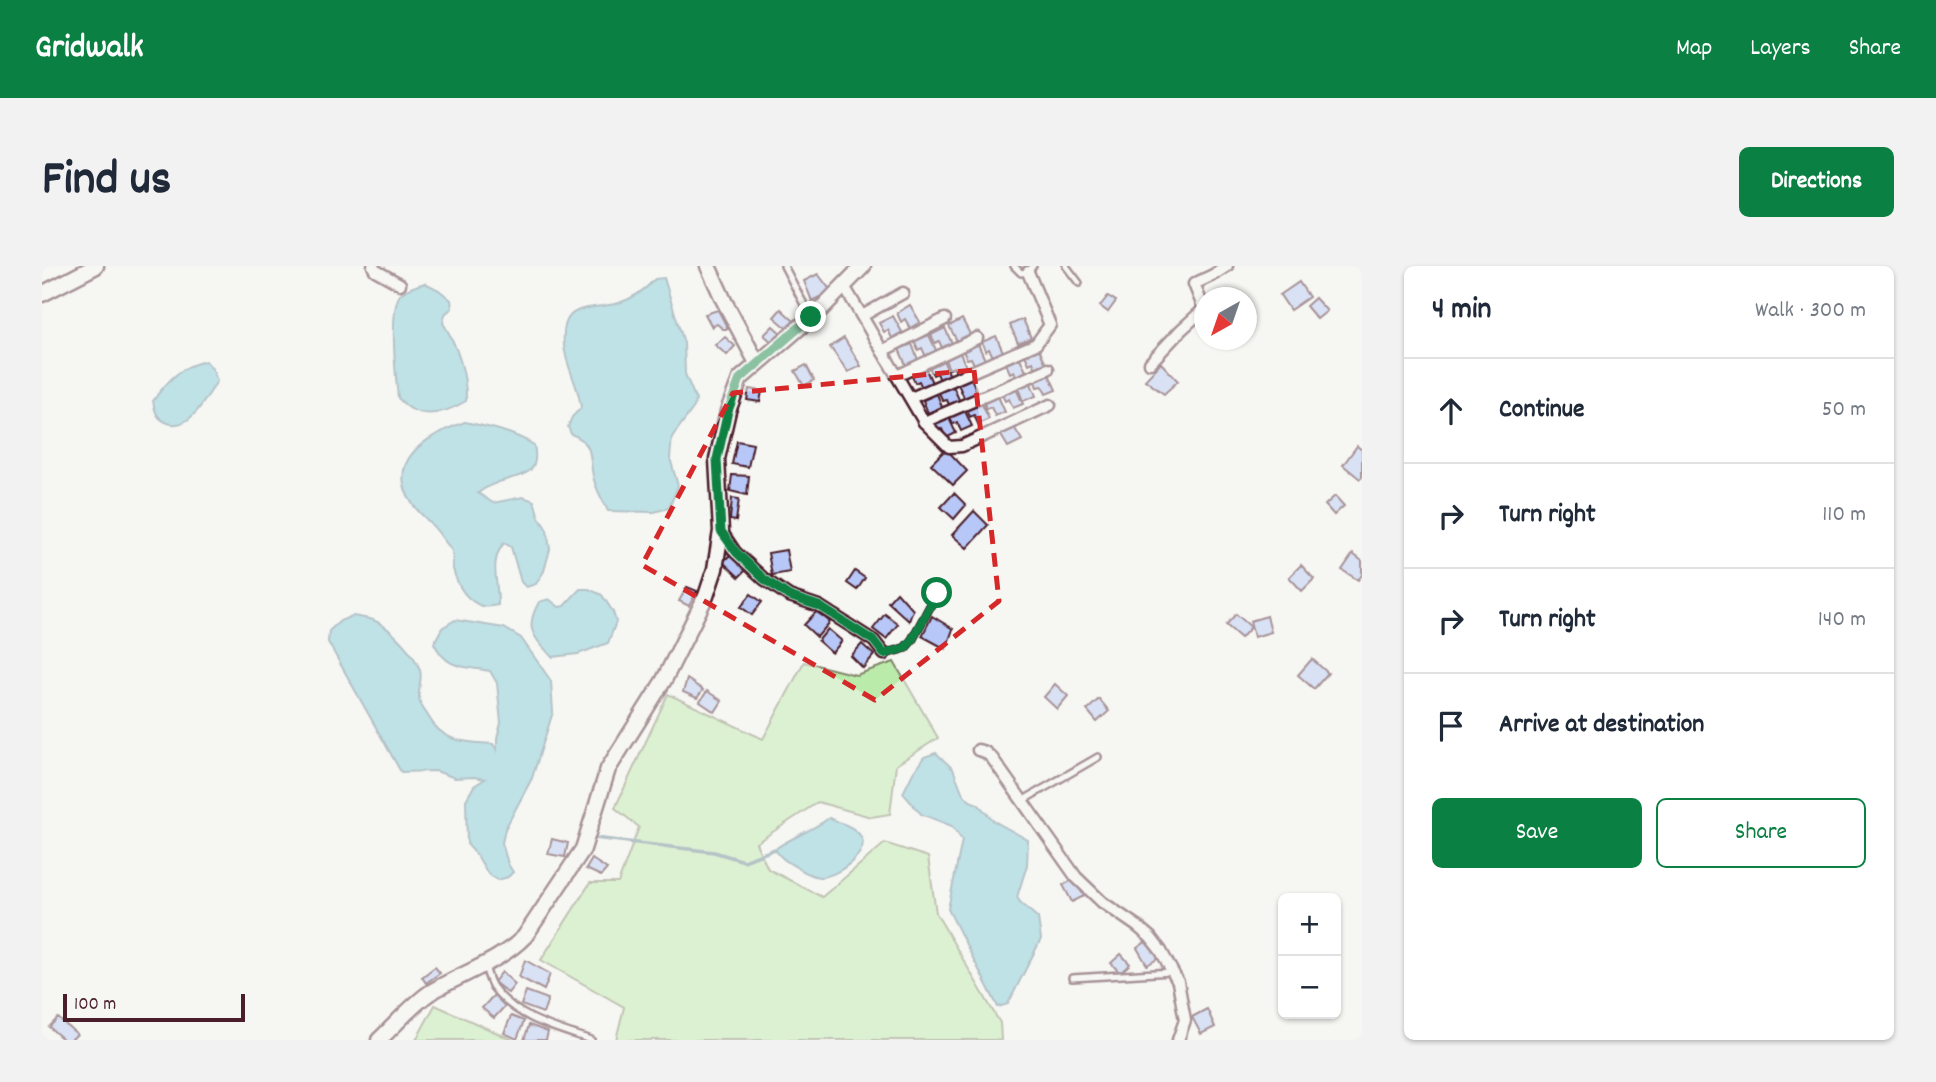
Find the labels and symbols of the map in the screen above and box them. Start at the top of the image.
north arrow [1194,287,1257,350]
route end [795,301,826,332]
route start [921,577,952,608]
scale bar [63,991,245,1023]

